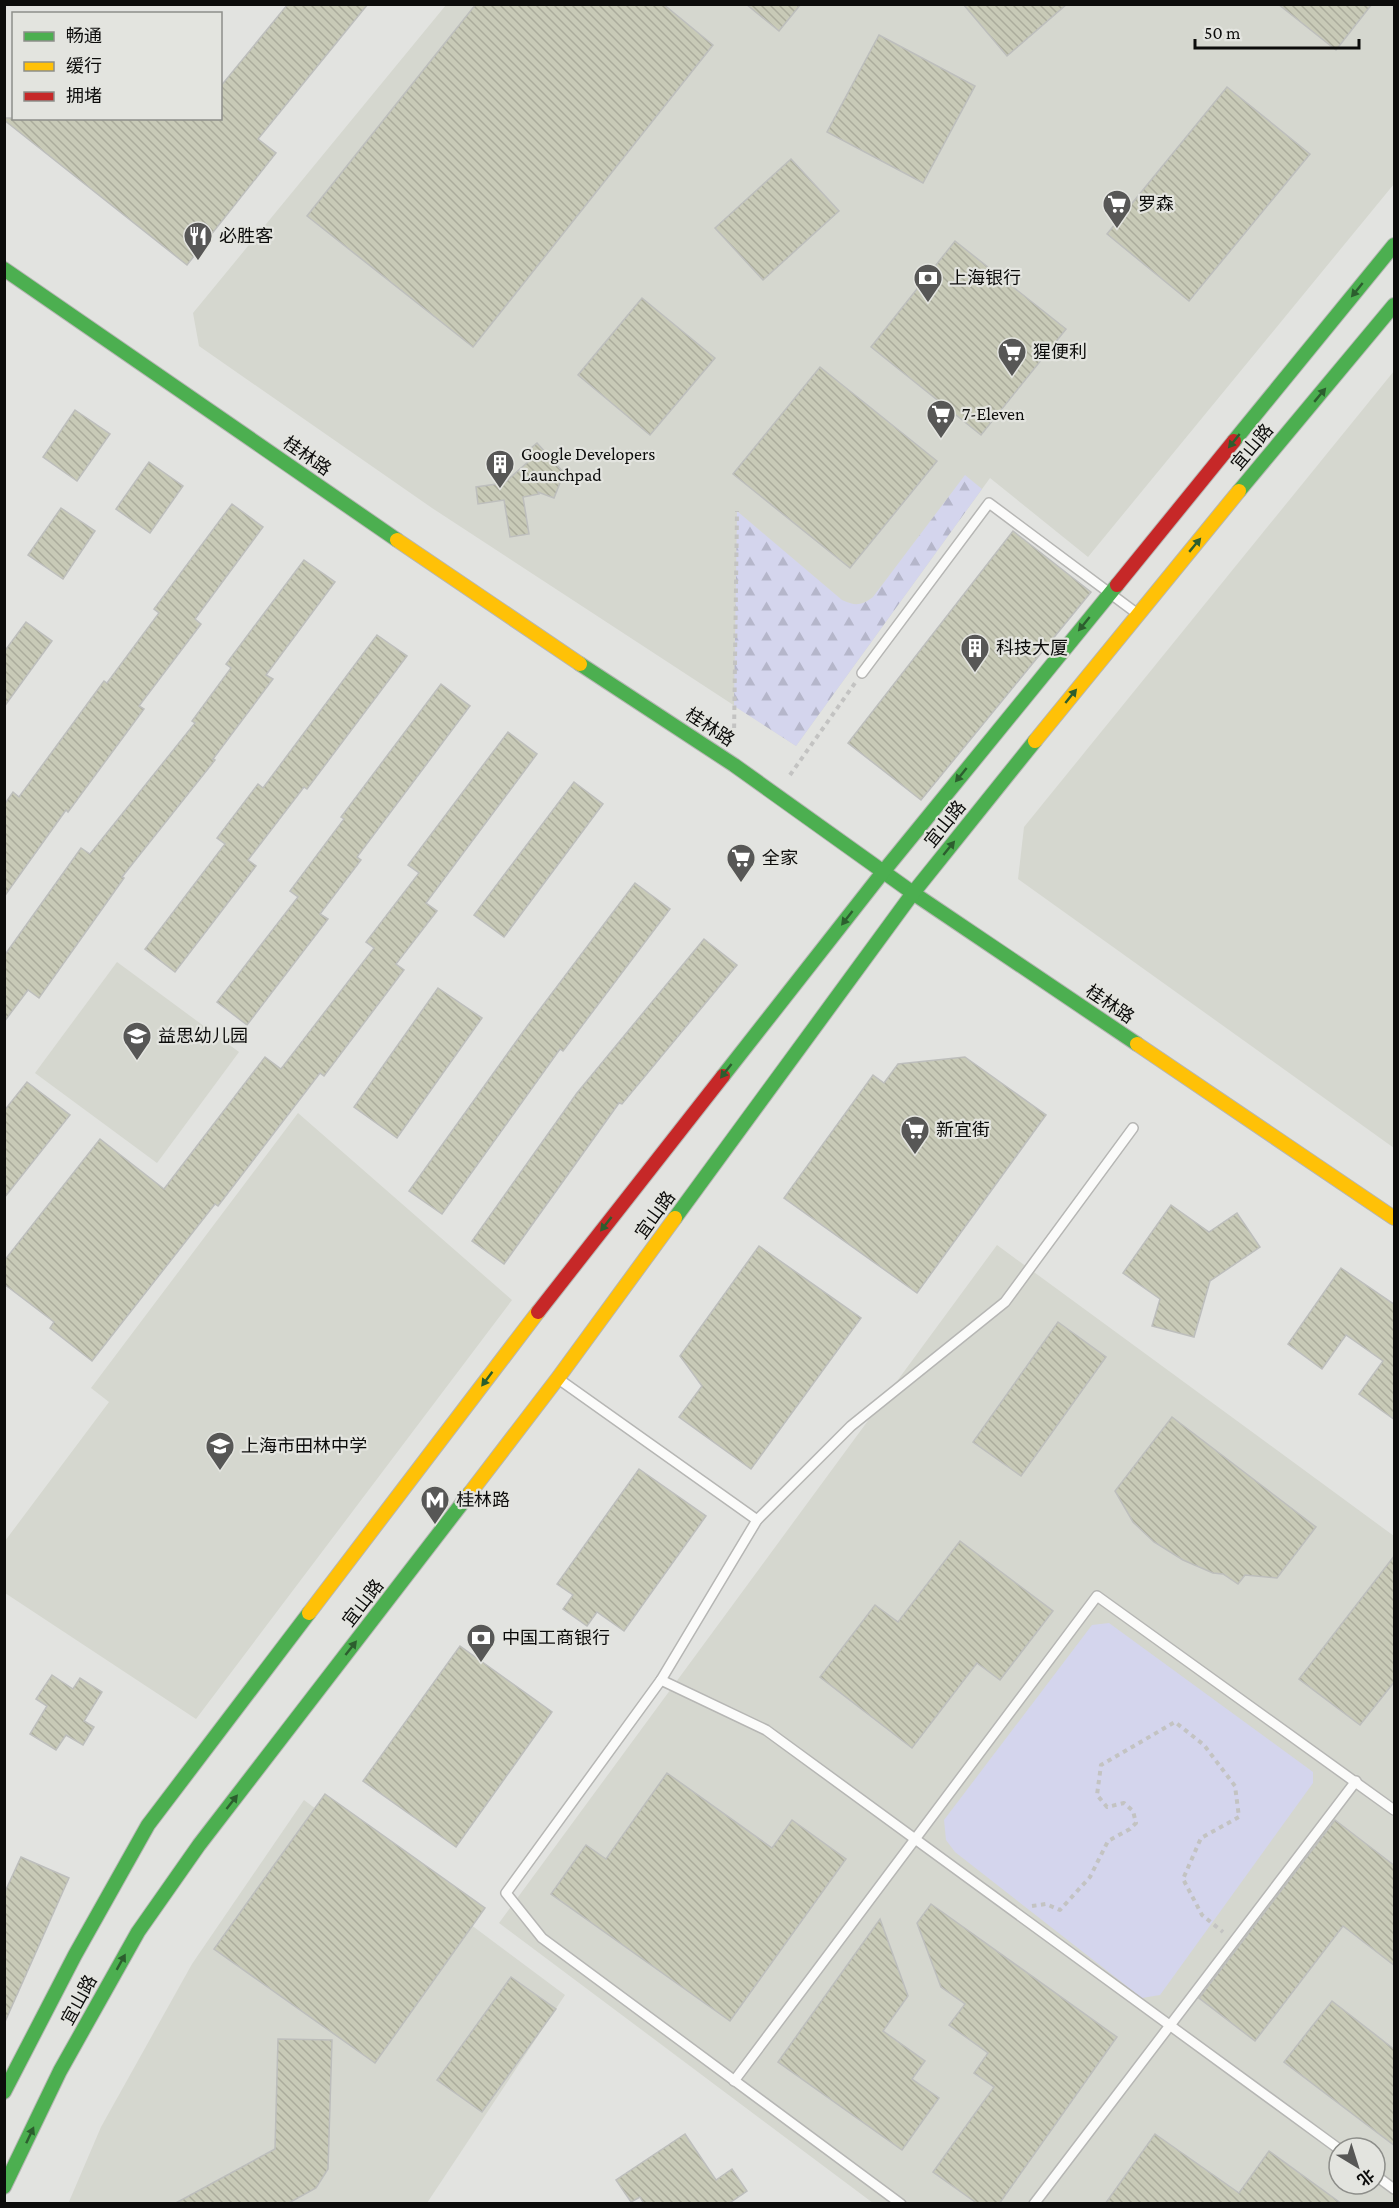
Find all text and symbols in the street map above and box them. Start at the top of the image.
legend [12,12,222,120]
scale bar [1195,12,1358,50]
text: 50 m [1204,23,1241,43]
text: 畅通 [66,26,102,46]
text: 缓行 [66,56,102,76]
text: 拥堵 [66,86,102,106]
supermarket icon: 罗森 [1101,188,1133,230]
place label: 罗森 [1138,194,1174,214]
restaurant icon: 必胜客 [182,220,214,262]
place label: 必胜客 [219,226,273,246]
bank icon: 上海银行 [912,262,944,304]
place label: 上海银行 [949,268,1021,288]
one-way arrow [1351,282,1364,298]
supermarket icon: 猩便利 [996,336,1028,378]
place label: 猩便利 [1033,342,1087,362]
one-way arrow [1313,387,1326,403]
supermarket icon: 7-Eleven [925,398,957,440]
place label: 7-Eleven [962,404,1025,424]
street label: 宜山路 [1227,420,1277,474]
street label: 桂林路 [279,432,335,480]
one-way arrow [1228,433,1240,448]
place label: Google Developers Launchpad [521,444,655,485]
building icon: Google Developers Launchpad [484,448,516,490]
one-way arrow [1188,537,1201,552]
one-way arrow [1077,616,1090,632]
building icon: 科技大厦 [959,632,991,674]
place label: 科技大厦 [996,638,1068,658]
one-way arrow [1065,688,1077,703]
street label: 桂林路 [682,704,738,750]
one-way arrow [955,768,967,783]
street label: 宜山路 [920,797,970,851]
one-way arrow [943,840,955,855]
supermarket icon: 全家 [725,842,757,884]
place label: 全家 [762,848,798,868]
one-way arrow [841,910,853,925]
street label: 桂林路 [1082,981,1138,1027]
school or university icon: 益思幼儿园 [121,1020,153,1062]
place label: 益思幼儿园 [158,1026,248,1046]
one-way arrow [720,1063,733,1079]
supermarket icon: 新宜街 [899,1114,931,1156]
place label: 新宜街 [936,1120,990,1140]
street label: 宜山路 [631,1187,679,1243]
one-way arrow [600,1217,612,1232]
one-way arrow [481,1371,493,1387]
school or university icon: 上海市田林中学 [204,1430,236,1472]
place label: 上海市田林中学 [241,1436,367,1456]
metro station icon: 桂林路 [419,1484,451,1526]
place label: 桂林路 [456,1490,510,1510]
street label: 宜山路 [338,1576,388,1630]
bank icon: 中国工商银行 [465,1622,497,1664]
place label: 中国工商银行 [502,1628,610,1648]
one-way arrow [344,1640,356,1655]
one-way arrow [225,1795,237,1810]
one-way arrow [116,1954,126,1971]
street label: 宜山路 [57,1972,101,2028]
one-way arrow [25,2126,34,2143]
north arrow [1327,2136,1387,2196]
text: 北 [1354,2166,1377,2189]

